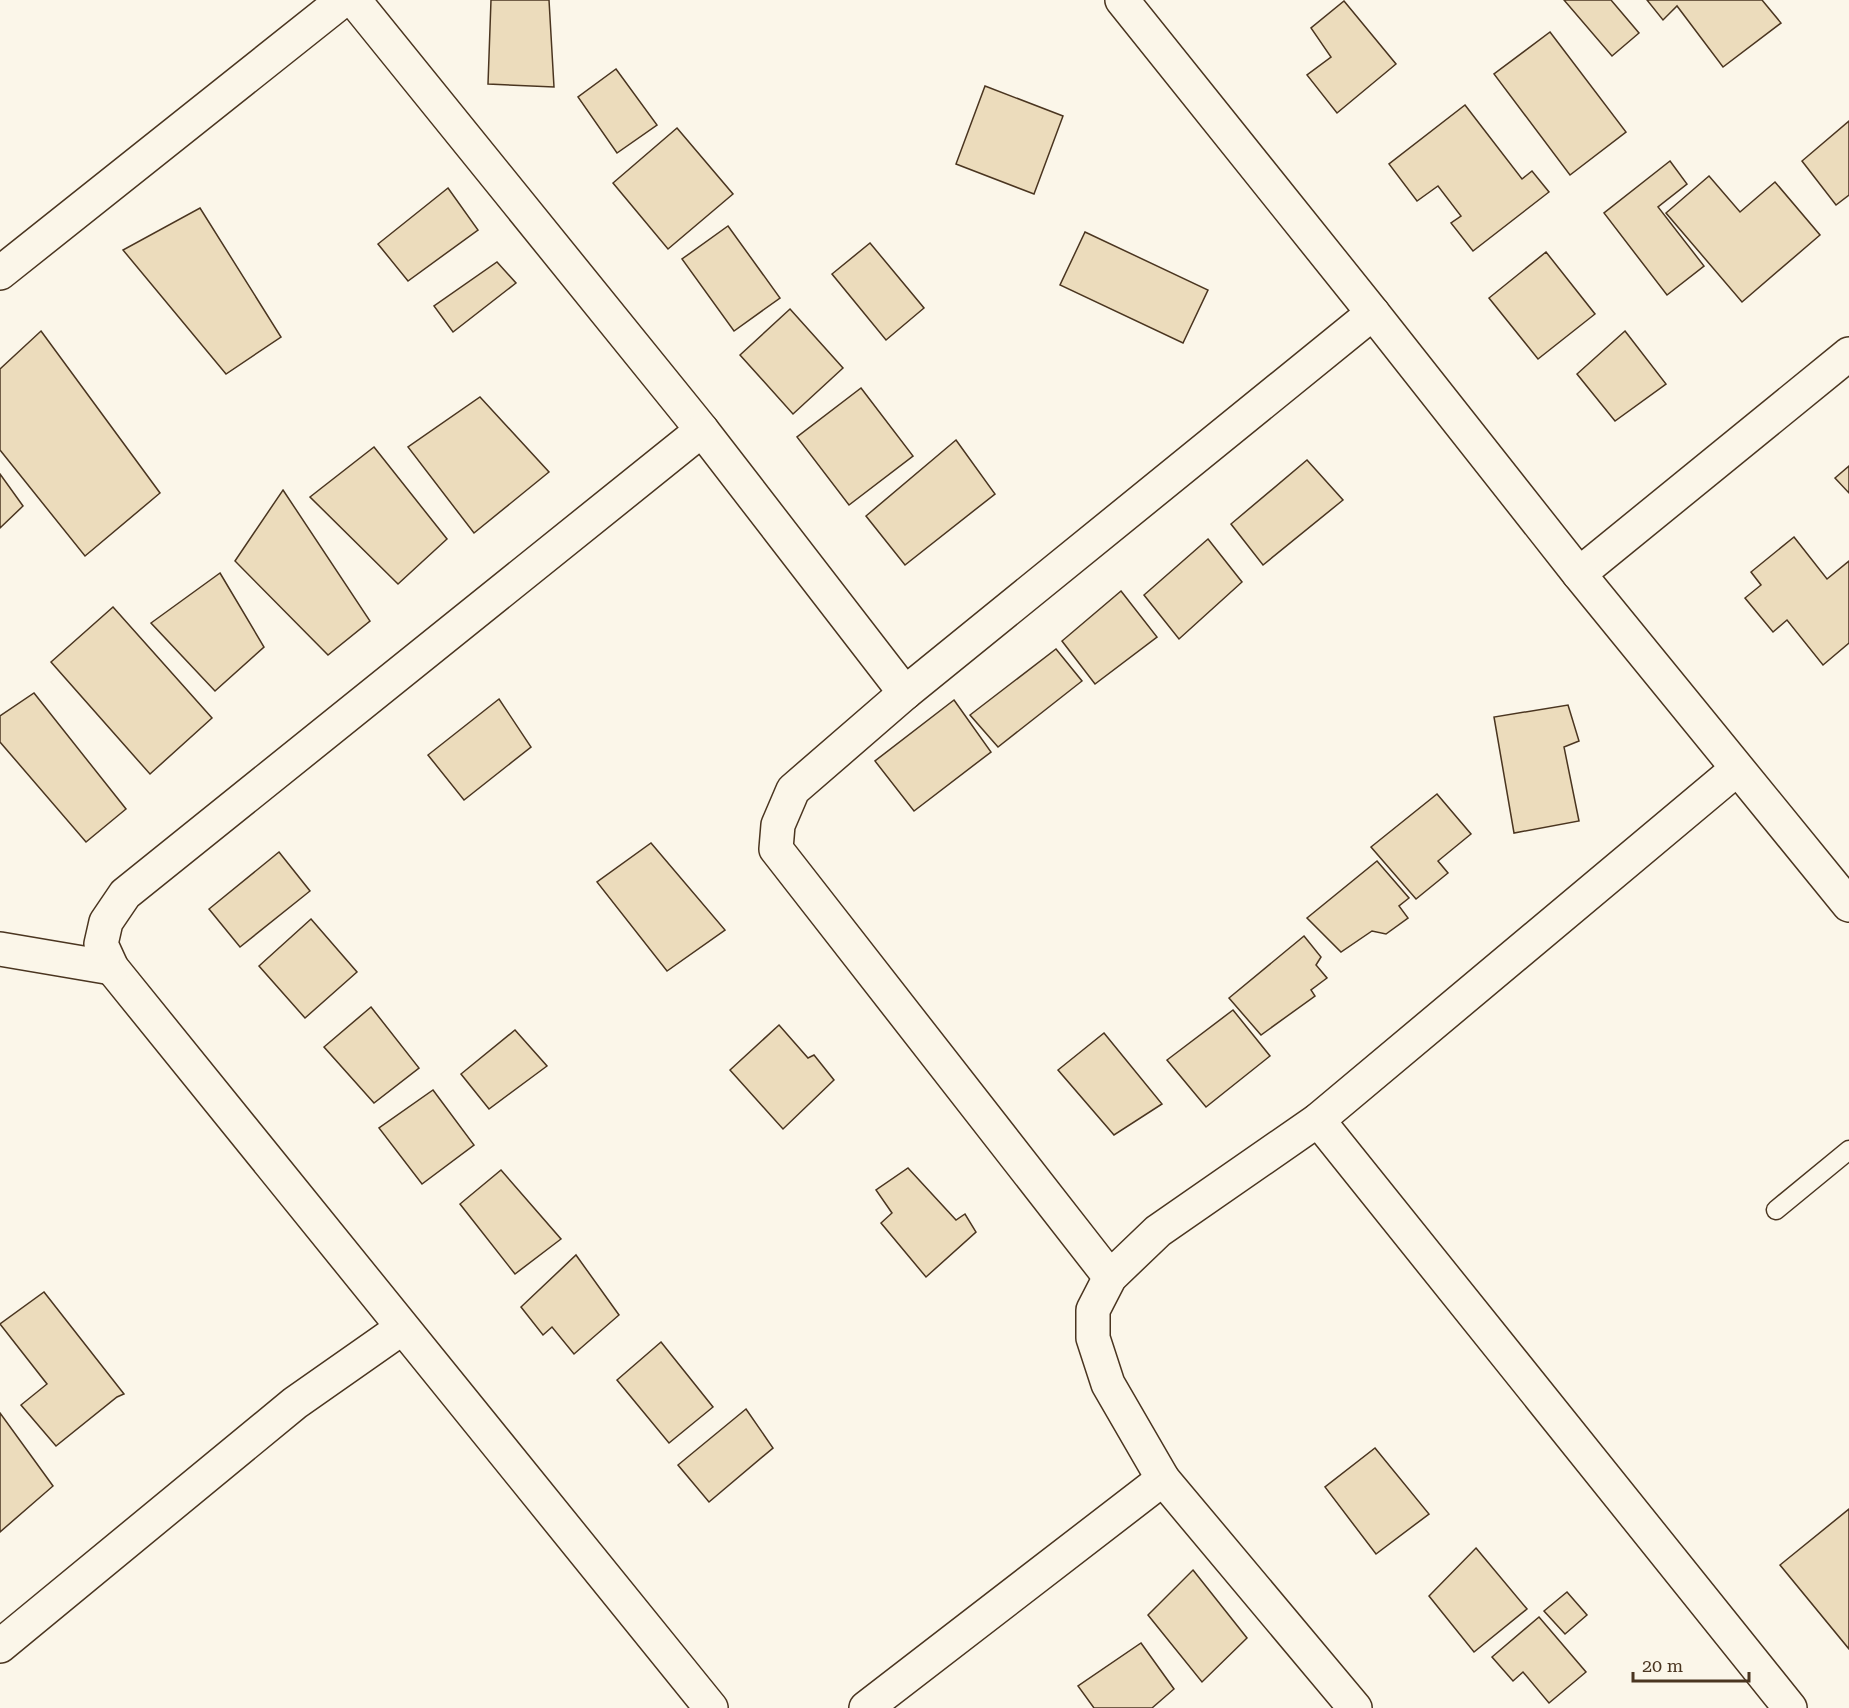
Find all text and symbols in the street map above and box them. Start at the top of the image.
scale bar [1633,1645,1748,1683]
text: 20 m [1642,1655,1683,1676]

